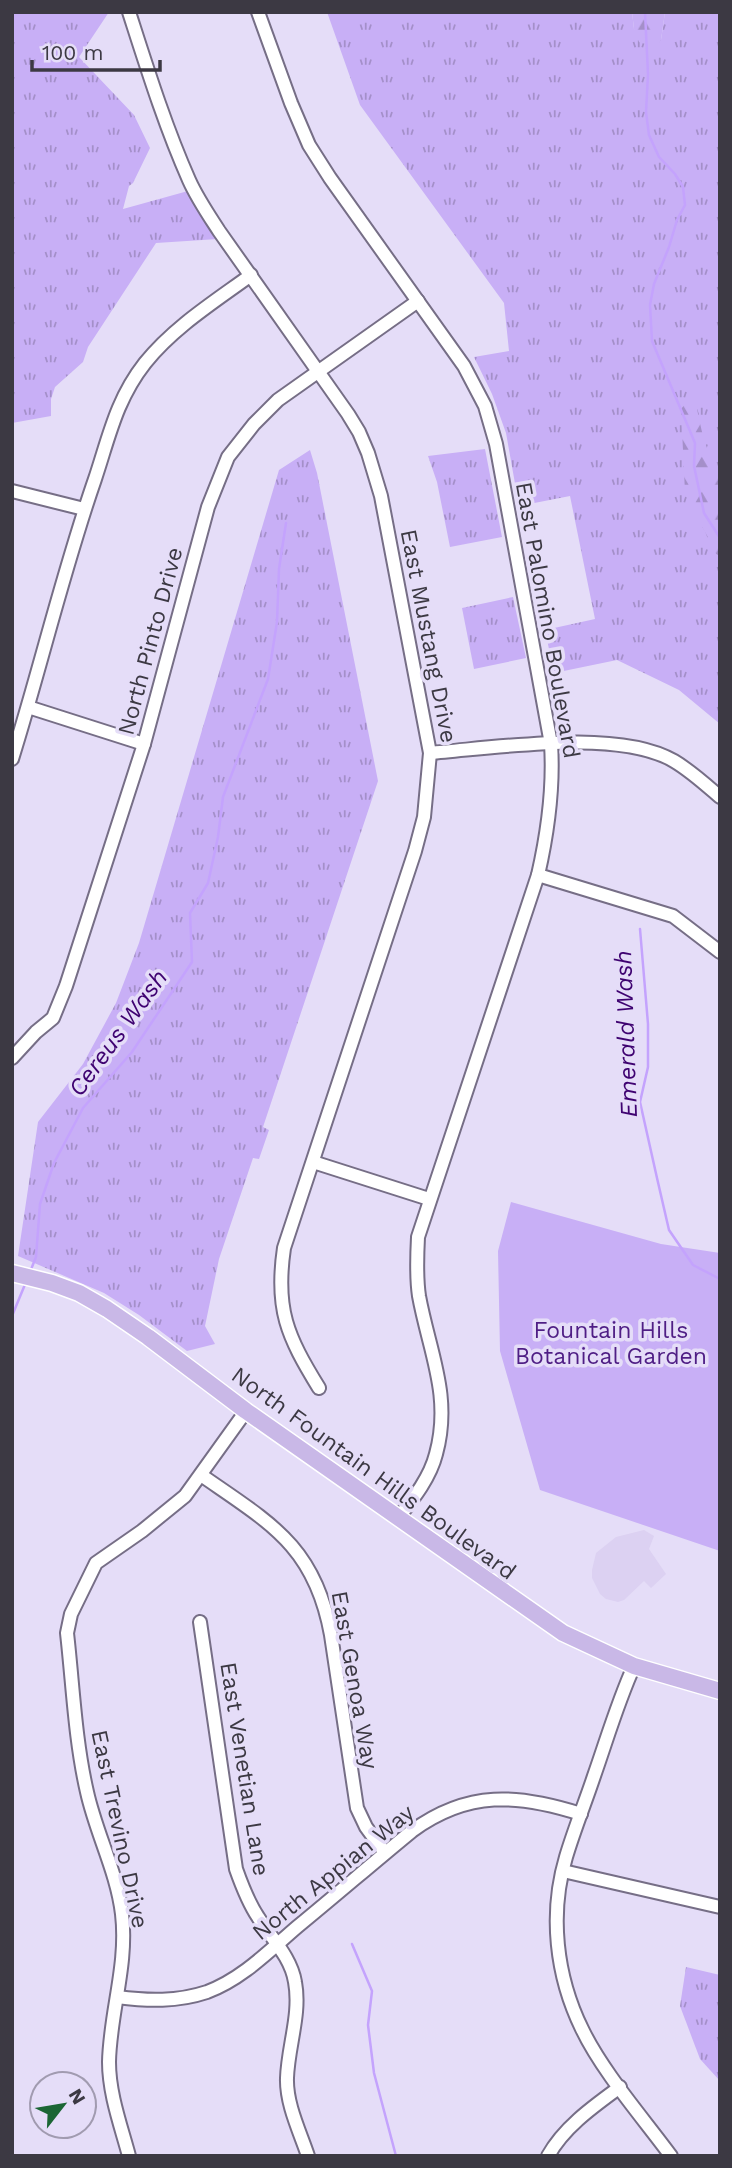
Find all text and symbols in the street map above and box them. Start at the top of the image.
scale bar [32,28,159,72]
text: 100 m [42,40,104,65]
street label: East Palomino Boulevard [510,480,585,760]
street label: East Mustang Drive [395,527,462,745]
street label: North Pinto Drive [112,544,189,738]
water label: Emerald Wash [609,950,643,1118]
water label: Cereus Wash [63,964,173,1102]
park label: Fountain Hills Botanical Garden [515,1317,707,1370]
street label: North Fountain Hills Boulevard [226,1361,521,1586]
street label: East Genoa Way [326,1589,383,1771]
street label: East Venetian Lane [214,1660,275,1878]
street label: East Trevino Drive [85,1727,154,1931]
street label: North Appian Way [247,1799,420,1946]
north arrow [28,2070,98,2140]
text: N [64,2085,91,2108]

